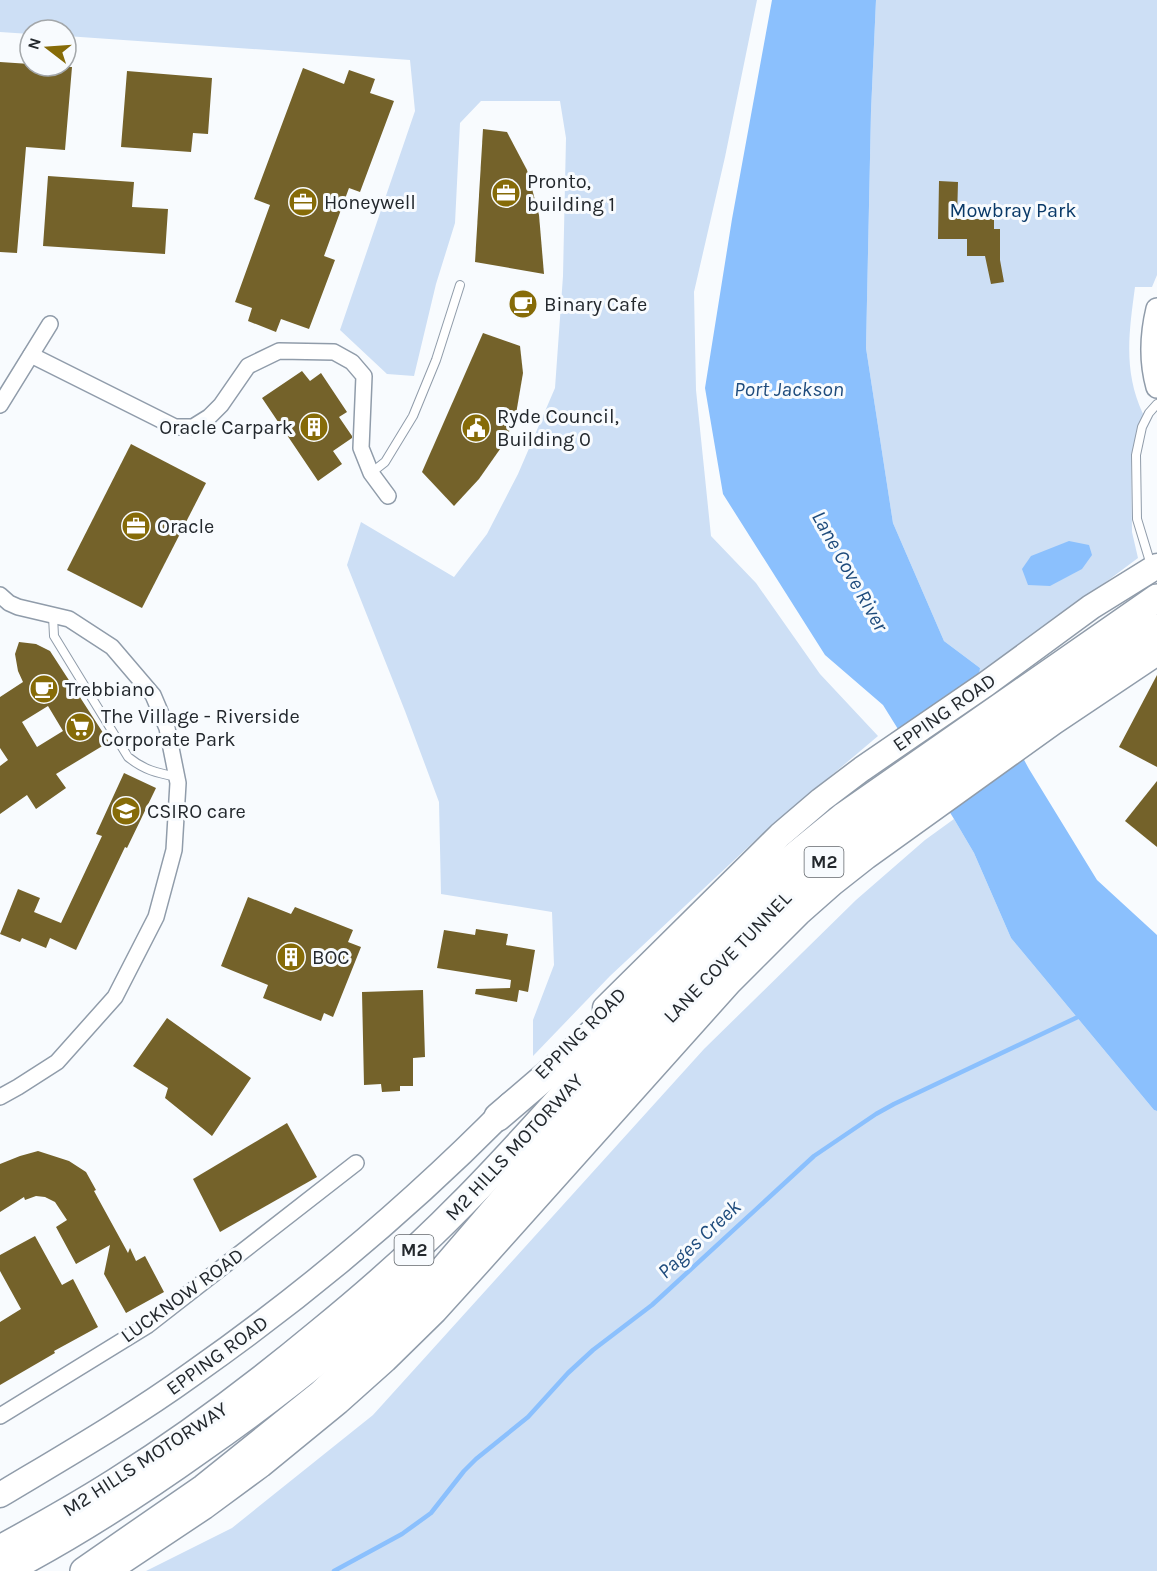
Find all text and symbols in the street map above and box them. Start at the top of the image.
north arrow [18,18,78,78]
text: N [23,35,45,52]
place label: Pronto, building 1 [527,170,615,216]
office icon: Pronto, building 1 [490,177,522,209]
office icon: Honeywell [287,186,319,218]
place label: Honeywell [324,191,416,214]
park label: Mowbray Park [949,199,1077,222]
cafe icon: Binary Cafe [507,288,539,320]
place label: Binary Cafe [544,293,647,316]
water label: Port Jackson [734,377,844,401]
place label: Ryde Council, Building 0 [497,405,619,451]
building icon: Oracle Carpark [298,411,330,443]
public building icon: Ryde Council, Building 0 [460,412,492,444]
place label: Oracle Carpark [159,416,293,439]
water label: Lane Cove River [807,506,893,636]
office icon: Oracle [120,510,152,542]
place label: Oracle [157,515,214,538]
street label: EPPING ROAD [888,669,1000,756]
cafe icon: Trebbiano [28,673,60,705]
place label: Trebbiano [65,678,155,701]
place label: The Village - Riverside Corporate Park [101,705,300,751]
supermarket icon: The Village - Riverside Corporate Park [64,711,96,743]
school or university icon: CSIRO care [110,795,142,827]
place label: CSIRO care [147,800,246,823]
road number: M2 [804,847,844,877]
street label: LANE COVE TUNNEL [659,886,796,1028]
building icon: BOC [275,941,307,973]
place label: BOC [312,946,350,969]
street label: EPPING ROAD [530,983,631,1084]
street label: M2 HILLS MOTORWAY [440,1069,588,1225]
water label: Pages Creek [652,1194,746,1284]
road number: M2 [394,1235,434,1265]
street label: LUCKNOW ROAD [117,1243,248,1348]
street label: EPPING ROAD [162,1311,273,1400]
street label: M2 HILLS MOTORWAY [58,1397,232,1521]

